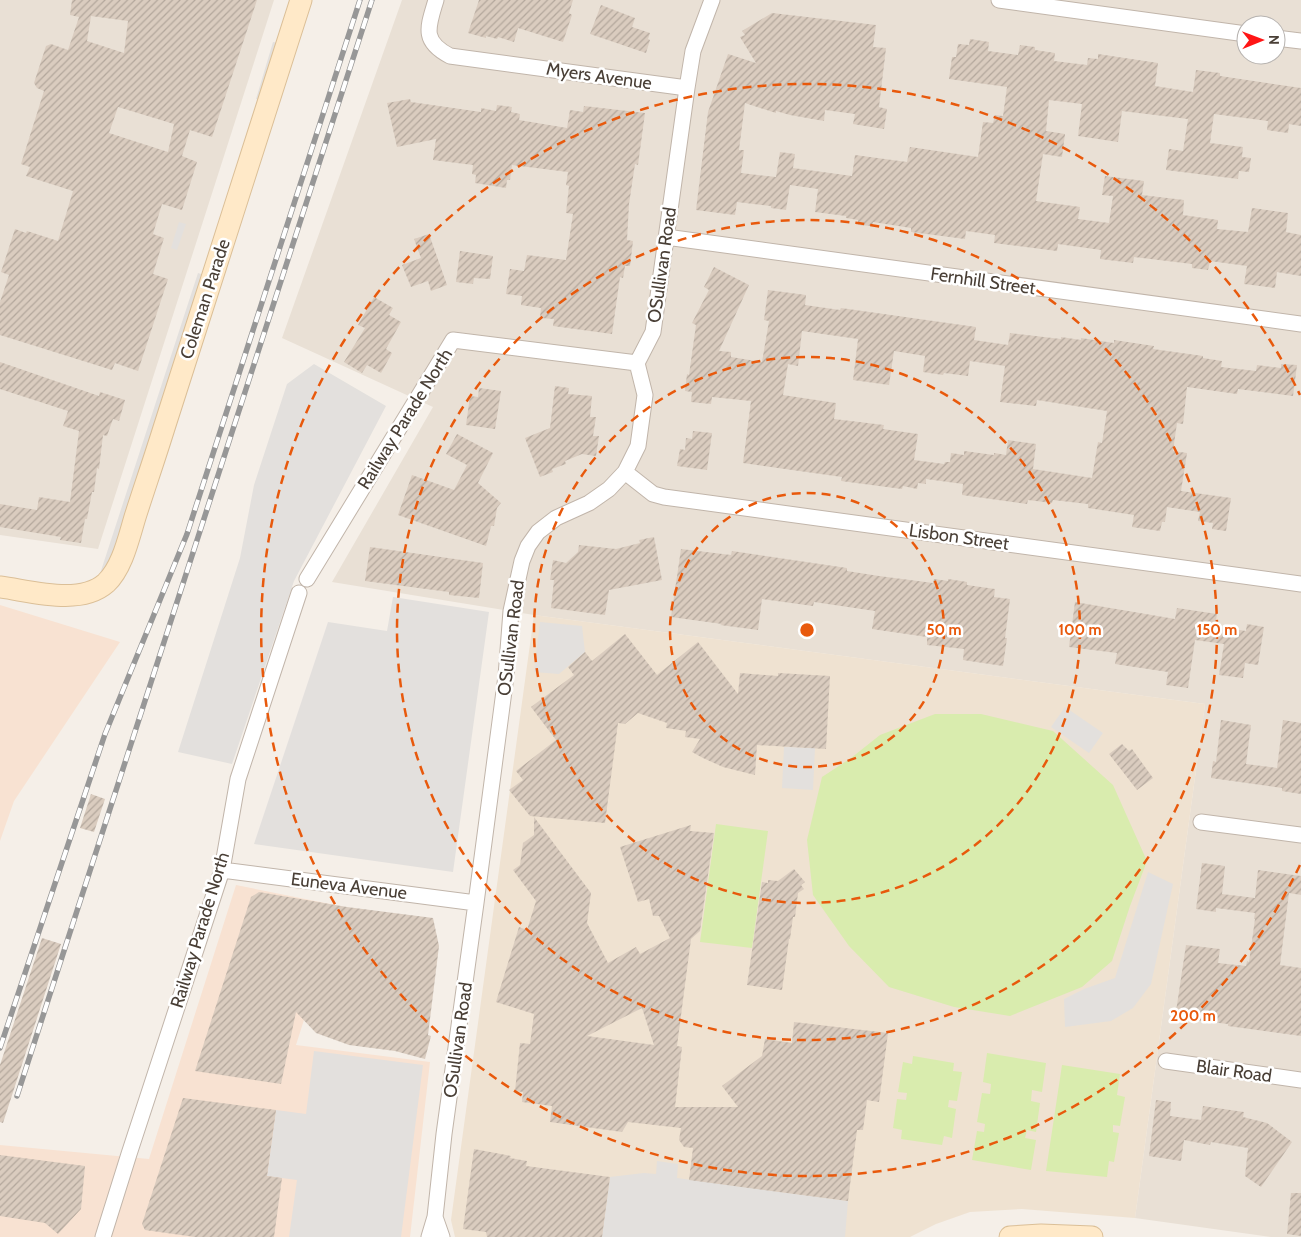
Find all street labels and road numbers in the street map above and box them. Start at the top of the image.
street label: Myers Avenue [545,58,653,94]
street label: OSullivan Road [643,206,681,324]
street label: Coleman Parade [175,236,235,362]
street label: Fernhill Street [929,263,1037,299]
street label: Railway Parade North [353,345,457,493]
street label: Lisbon Street [908,519,1010,555]
street label: OSullivan Road [493,579,529,697]
street label: Railway Parade North [166,849,234,1011]
street label: Euneva Avenue [290,868,408,904]
street label: OSullivan Road [439,981,477,1099]
street label: Blair Road [1195,1055,1273,1087]

